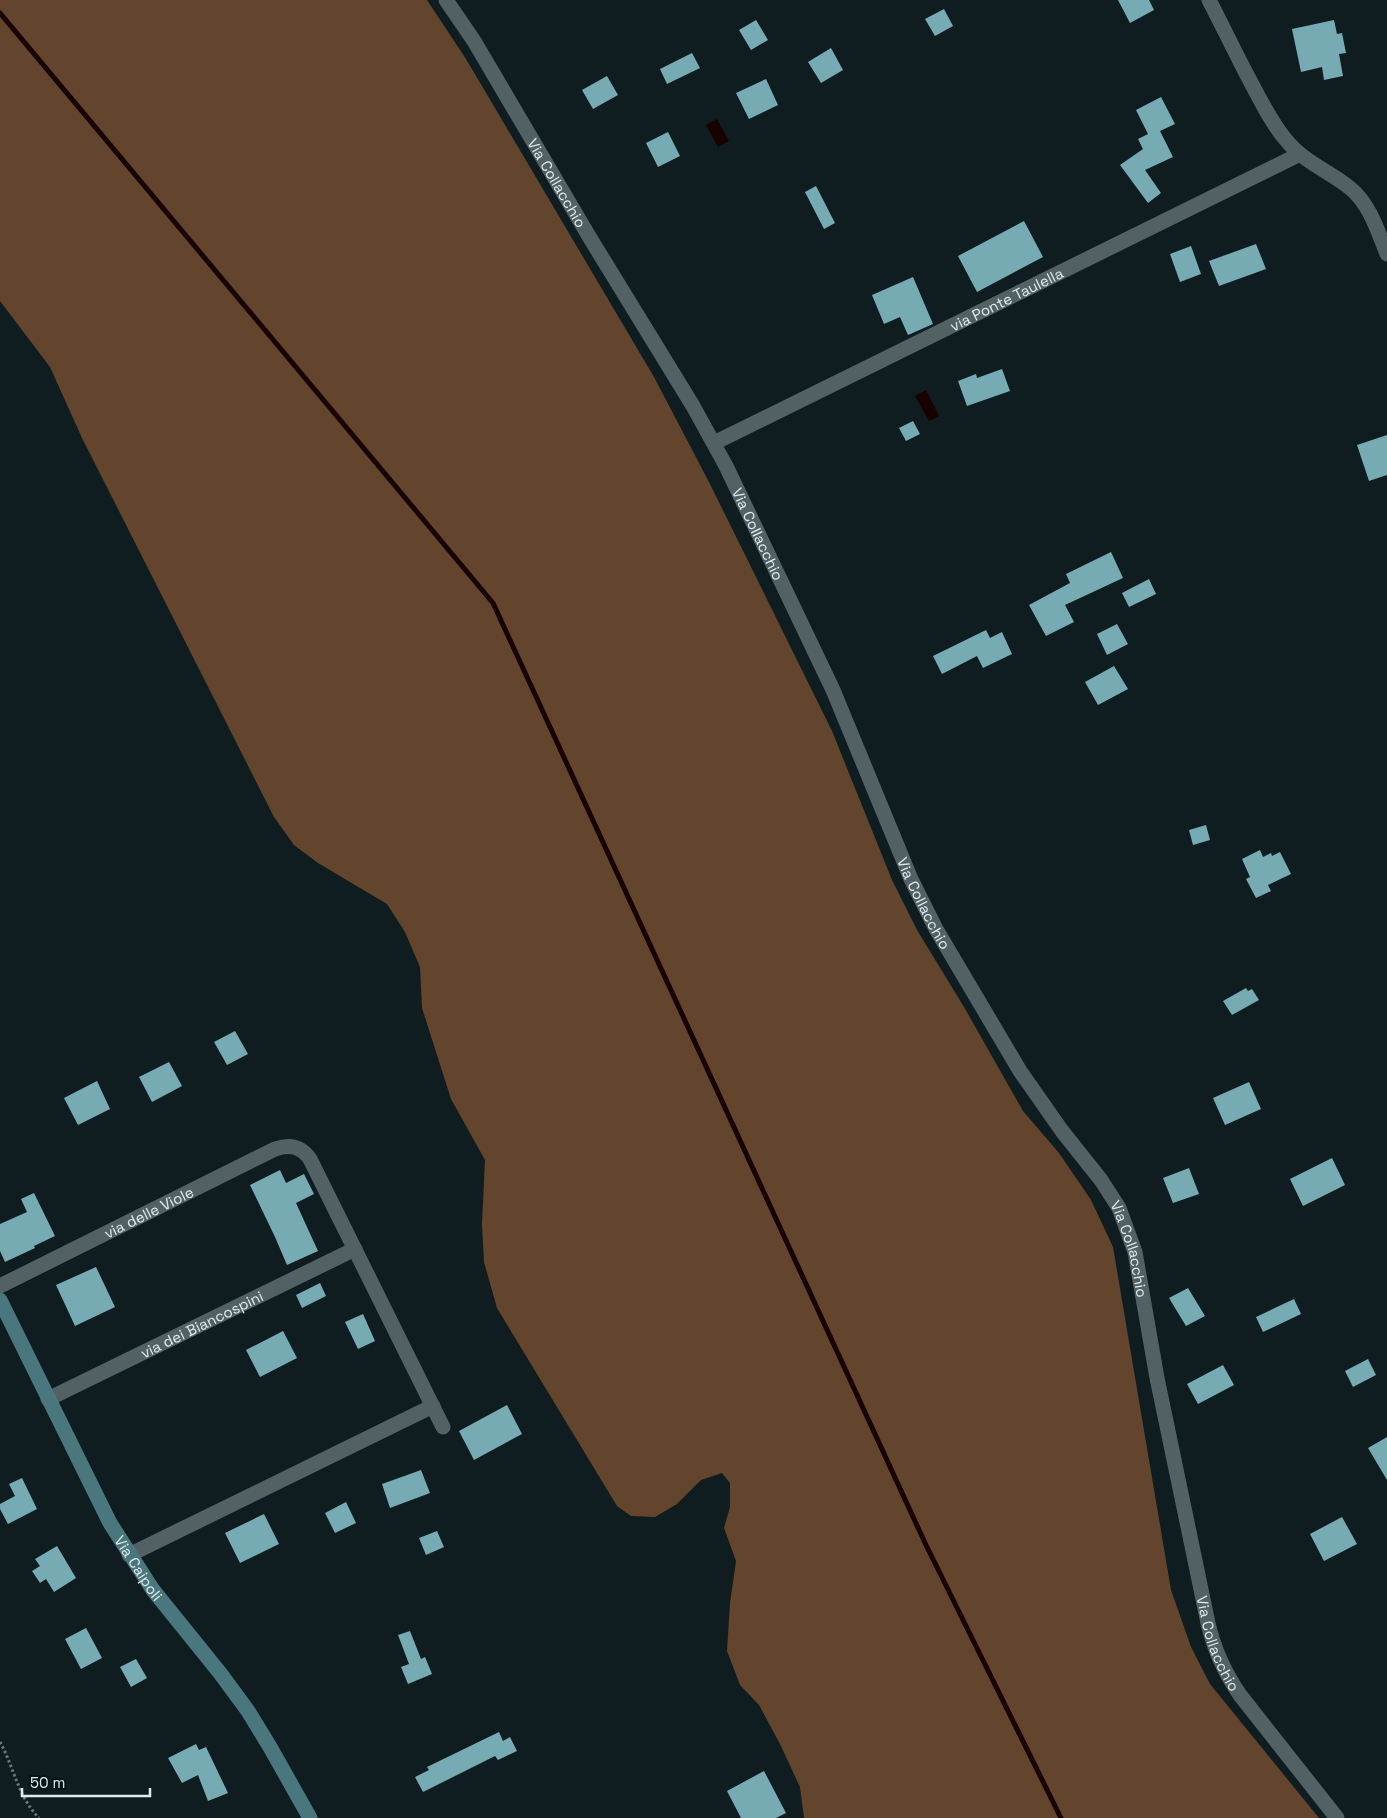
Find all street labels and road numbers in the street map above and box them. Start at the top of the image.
street label: Via Collacchio [524,135,591,231]
street label: via Ponte Taulella [947,263,1067,335]
street label: Via Collacchio [728,484,789,583]
street label: Via Collacchio [894,854,955,953]
street label: via delle Viole [101,1182,197,1242]
street label: Via Collacchio [1107,1196,1152,1299]
street label: via dei Biancospini [137,1286,266,1362]
street label: Via Caipoli [111,1532,167,1604]
street label: Via Collacchio [1193,1594,1244,1694]

